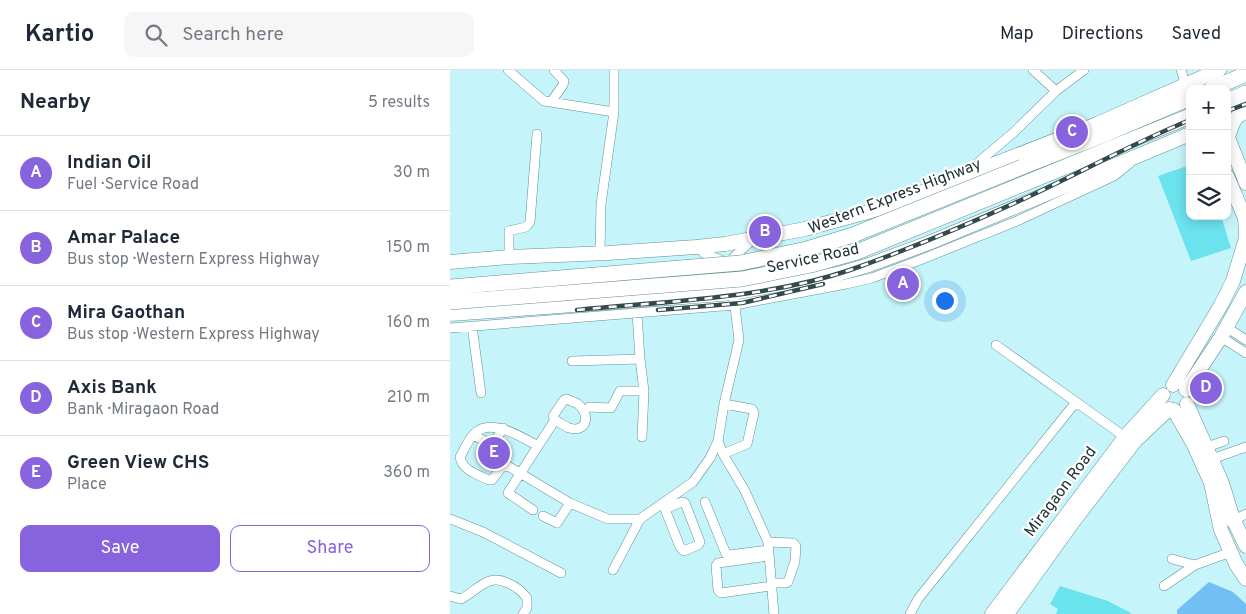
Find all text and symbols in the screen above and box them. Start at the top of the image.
search box [124,12,474,57]
text: Kartio [25,20,94,50]
icon: search [142,21,170,49]
text: Search here [182,23,284,47]
text: Map [1000,23,1034,46]
text: Directions [1062,23,1144,46]
text: Saved [1172,23,1221,46]
map controls [1186,85,1231,220]
button: + [1186,85,1231,130]
text: Nearby [20,89,91,116]
text: 5 results [368,93,430,113]
pin: C [1056,113,1088,151]
button: − [1186,130,1231,175]
text: Indian Oil [67,151,152,175]
street label: Western Express Highway [806,155,984,239]
text: A [30,163,42,183]
text: 30 m [393,163,430,183]
text: Fuel · Service Road [67,175,199,195]
button: layers [1186,175,1231,220]
pin: B [749,213,781,251]
text: Amar Palace [67,226,180,250]
text: B [30,238,42,258]
text: 150 m [387,238,430,258]
street label: Service Road [765,239,861,279]
text: Bus stop · Western Express Highway [67,250,320,270]
pin: A [887,265,919,303]
your location [932,288,958,314]
text: Mira Gaothan [67,301,185,325]
text: C [31,313,41,333]
text: 160 m [387,313,430,333]
text: Bus stop · Western Express Highway [67,325,320,345]
pin: D [1190,369,1222,407]
text: Axis Bank [67,376,157,400]
text: D [30,388,42,408]
text: 210 m [387,388,430,408]
text: Bank · Miragaon Road [67,400,219,420]
pin: E [478,434,510,472]
street label: Miragaon Road [1021,443,1101,541]
text: Green View CHS [67,451,209,475]
text: E [31,463,41,483]
text: 360 m [383,463,430,483]
text: Place [67,475,107,495]
button: Save [20,525,220,572]
button: Share [230,525,430,572]

